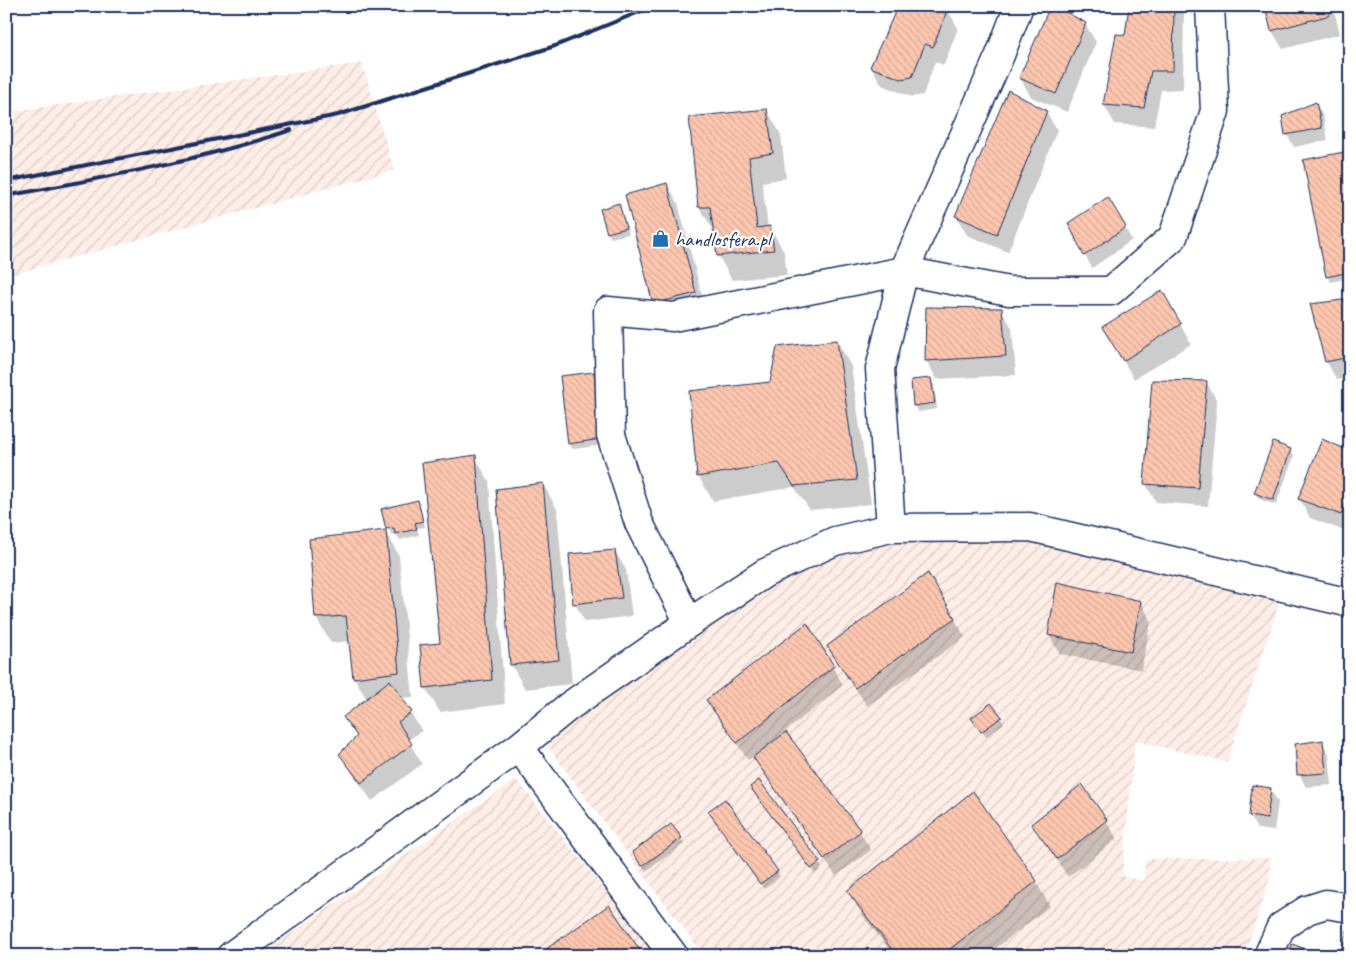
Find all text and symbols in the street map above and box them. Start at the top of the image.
place label: handlosfera.pl [675,227,774,252]
shop icon: handlosfera.pl [651,229,671,249]

